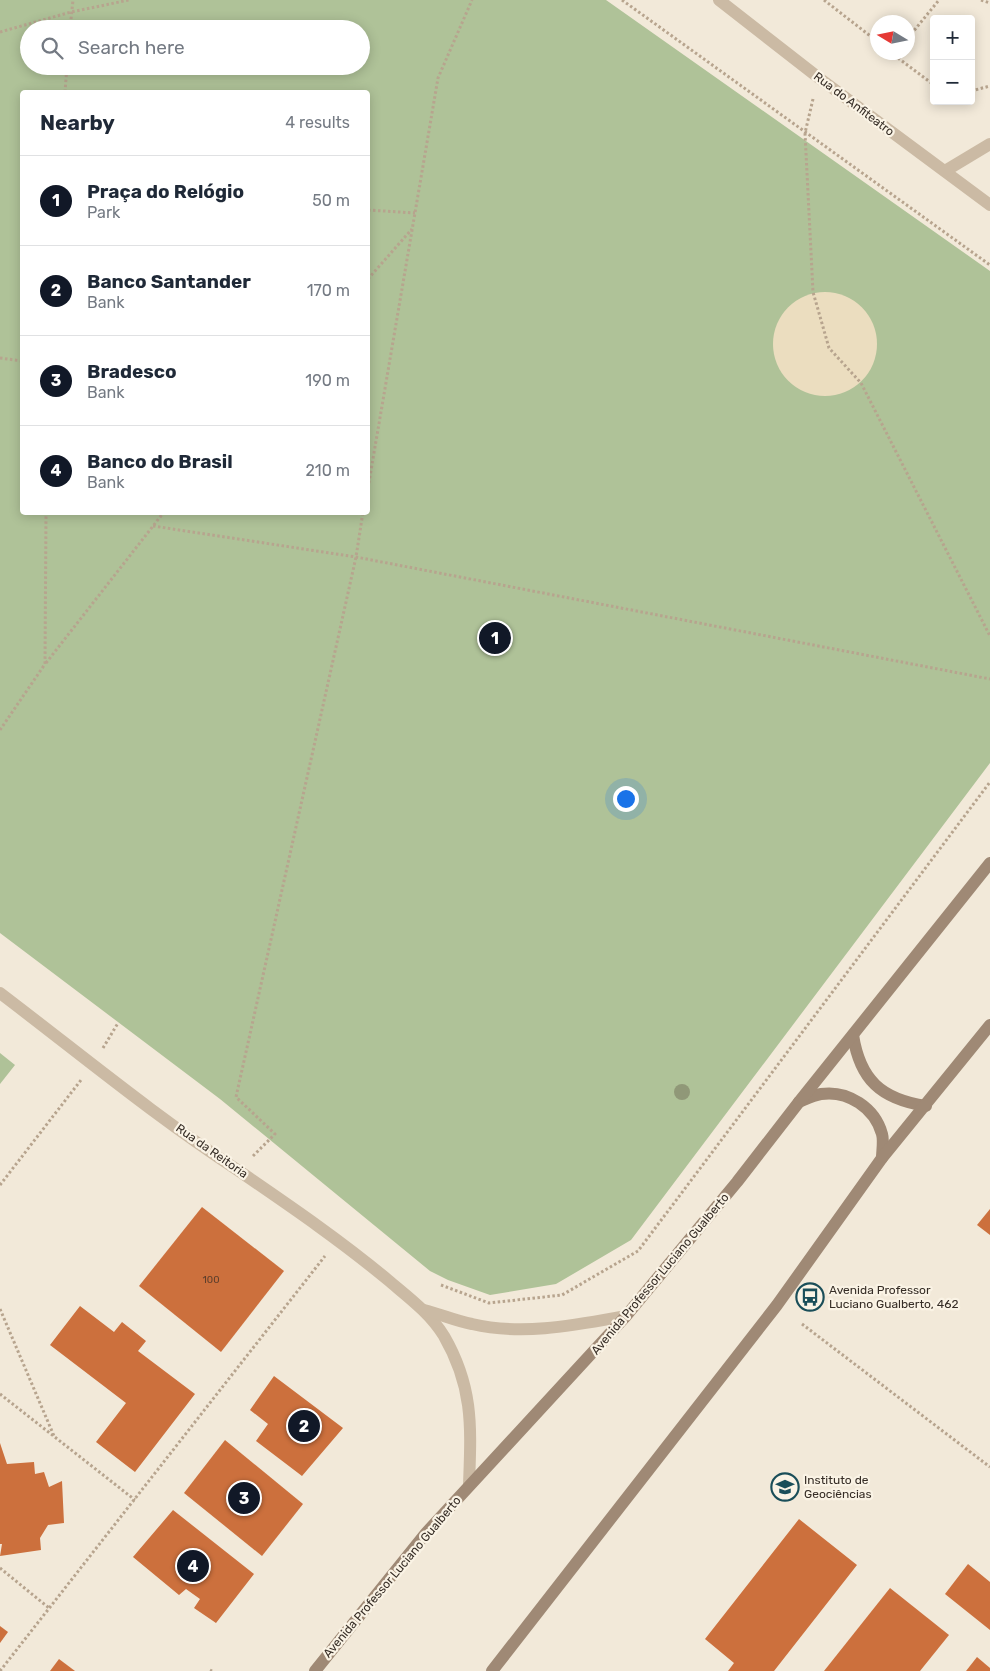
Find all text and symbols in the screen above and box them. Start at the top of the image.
north arrow [870,15,915,60]
map controls [930,15,975,105]
button: + [930,15,975,60]
search box [20,20,370,75]
icon: search [38,34,66,62]
text: Search here [78,36,185,59]
button: − [930,60,975,105]
street label: Rua do Anfiteatro [811,69,897,139]
text: Nearby [40,110,115,135]
text: 4 results [285,113,350,132]
text: Praça do Relógio [87,180,244,203]
text: 1 [52,191,60,210]
text: 50 m [312,191,350,210]
text: Park [87,203,120,222]
text: Banco Santander [87,270,251,293]
text: 2 [51,281,61,300]
text: 170 m [307,281,350,300]
text: Bank [87,293,124,312]
text: Bradesco [87,360,177,383]
text: 3 [51,371,61,390]
text: 190 m [305,371,350,390]
text: Bank [87,383,124,402]
text: Banco do Brasil [87,450,233,473]
text: 4 [51,461,61,480]
text: 210 m [305,461,350,480]
text: Bank [87,473,124,492]
pin: 1 [479,619,511,657]
your location [613,786,639,812]
street label: Rua da Reitoria [173,1121,251,1181]
street label: Avenida Professor Luciano Gualberto [588,1190,732,1357]
house number: 100 [203,1274,219,1286]
bus stop icon: Avenida Professor Luciano Gualberto, 462 [795,1282,825,1312]
place label: Avenida Professor Luciano Gualberto, 462 [829,1283,959,1311]
pin: 2 [288,1407,320,1445]
school or university icon: Instituto de Geociências [770,1472,800,1502]
place label: Instituto de Geociências [804,1473,872,1501]
pin: 3 [228,1479,260,1517]
street label: Avenida Professor Luciano Gualberto [320,1493,464,1660]
pin: 4 [177,1547,209,1585]

